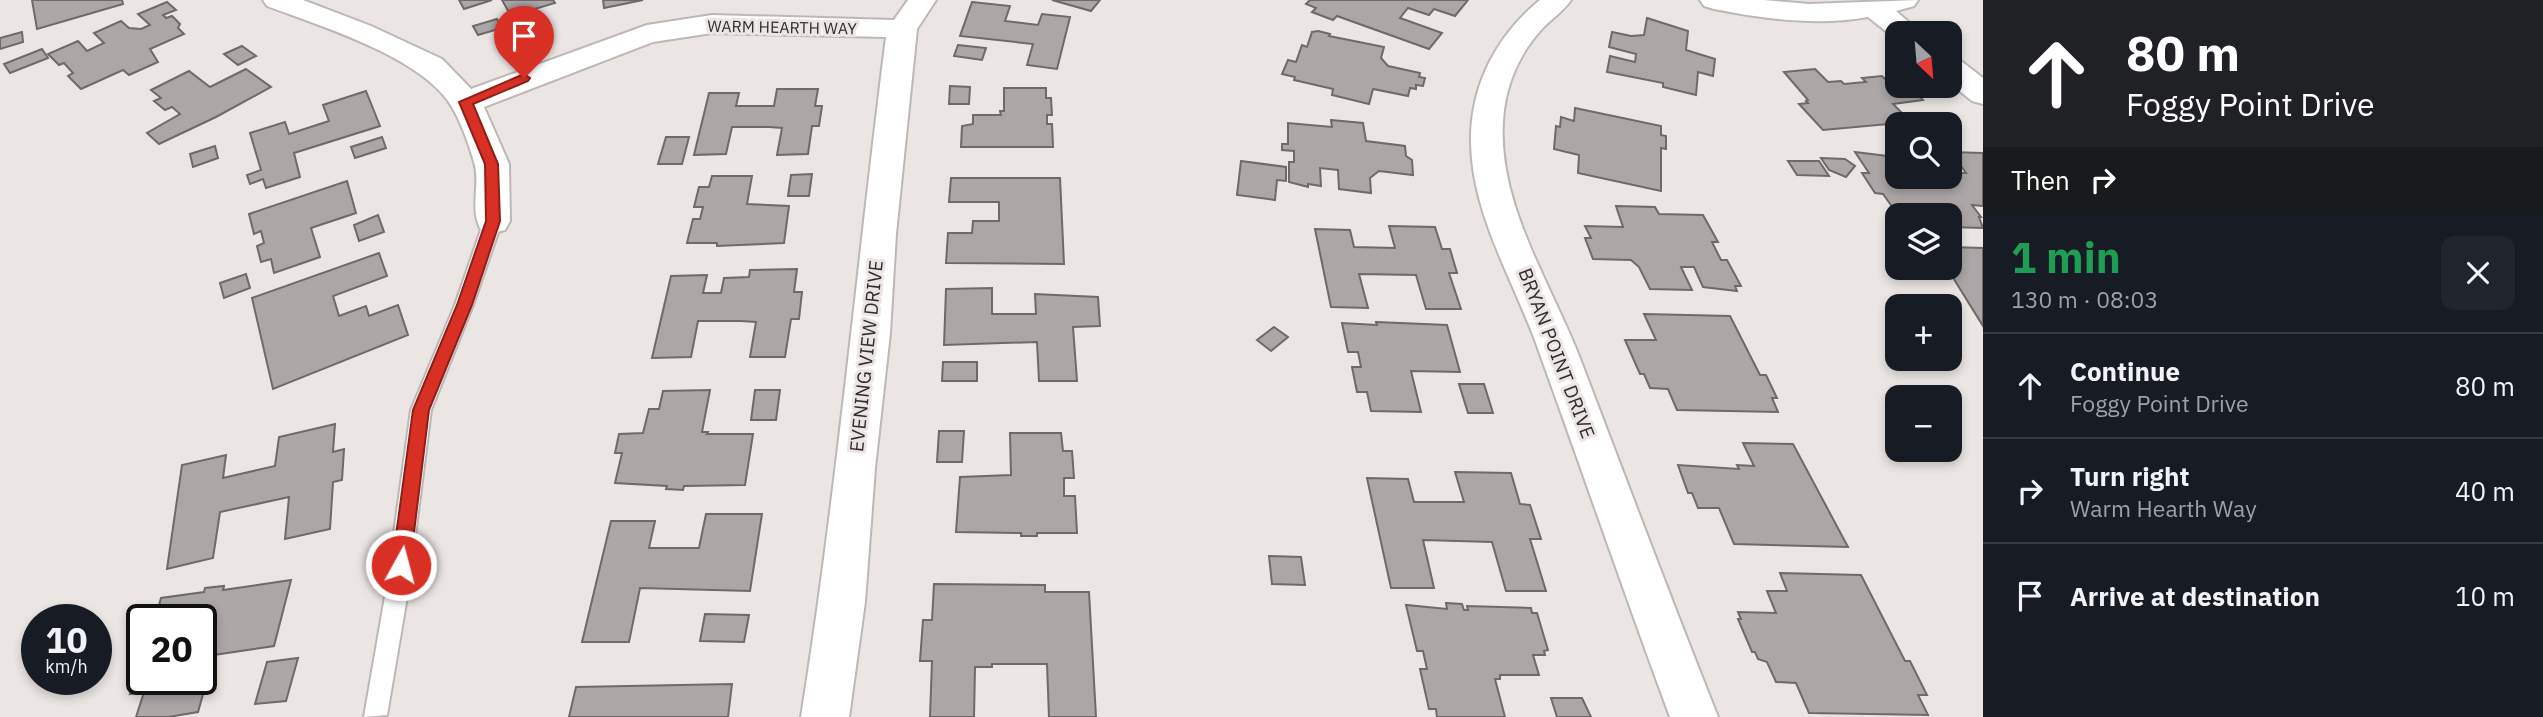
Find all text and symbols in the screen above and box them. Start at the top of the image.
pin [494,6,554,78]
street label: WARM HEARTH WAY [707,16,857,38]
icon: arrive [505,17,543,55]
north arrow [1885,21,1962,98]
map controls [1885,21,1962,462]
text: 80 m [2126,21,2240,84]
icon: ahead [2011,28,2102,119]
text: Foggy Point Drive [2126,83,2374,125]
button: search [1885,112,1962,189]
icon: right [2084,161,2122,199]
text: Then [2011,163,2070,197]
button: layers [1885,203,1962,280]
text: 1 min [2011,230,2121,285]
button: close [2441,236,2515,310]
street label: EVENING VIEW DRIVE [844,259,888,453]
street label: BRYAN POINT DRIVE [1513,264,1601,442]
text: 130 m · 08:03 [2011,284,2158,314]
button: + [1885,294,1962,371]
text: Continue [2070,354,2180,388]
icon: ahead [2011,367,2049,405]
text: 80 m [2455,369,2515,403]
button: − [1885,385,1962,462]
text: Foggy Point Drive [2070,388,2249,418]
text: Turn right [2070,459,2189,493]
icon: right [2011,472,2049,510]
text: 40 m [2455,474,2515,508]
text: Warm Hearth Way [2070,493,2257,523]
position arrow [364,528,438,602]
icon: arrive [2011,577,2049,615]
text: Arrive at destination [2070,579,2320,613]
text: 10 m [2455,579,2515,613]
speed limit sign: 20 [126,604,217,695]
text: 10 [45,617,88,663]
text: km/h [45,655,88,678]

